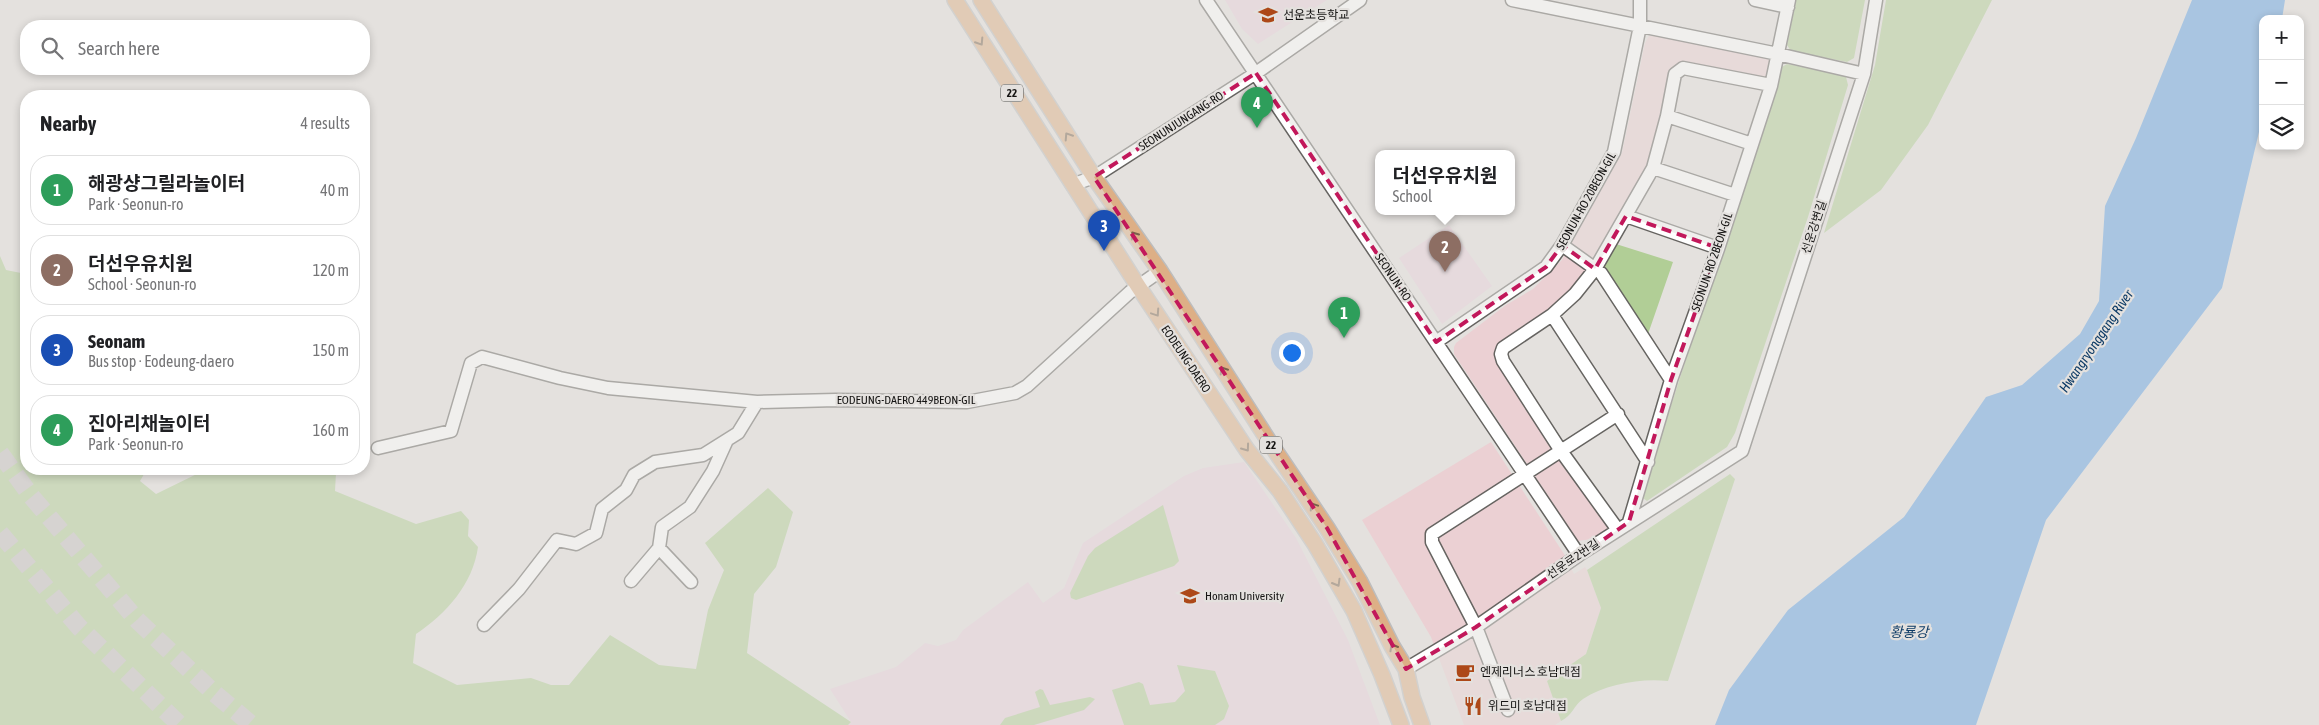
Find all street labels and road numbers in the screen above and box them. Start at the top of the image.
road number: 22 [1001,85,1023,102]
street label: SEONUNJUNGANG-RO [1136,88,1226,154]
street label: SEONUN-RO 20BEON-GIL [1553,150,1619,252]
street label: 선운강변길 [1799,199,1829,255]
street label: SEONUN-RO 2BEON-GIL [1689,210,1736,313]
street label: SEONUN-RO [1372,251,1414,303]
street label: EODEUNG-DAERO [1158,323,1214,395]
street label: EODEUNG-DAERO 449BEON-GIL [837,393,976,407]
road number: 22 [1260,436,1282,454]
street label: 선운로2번길 [1544,536,1602,582]

